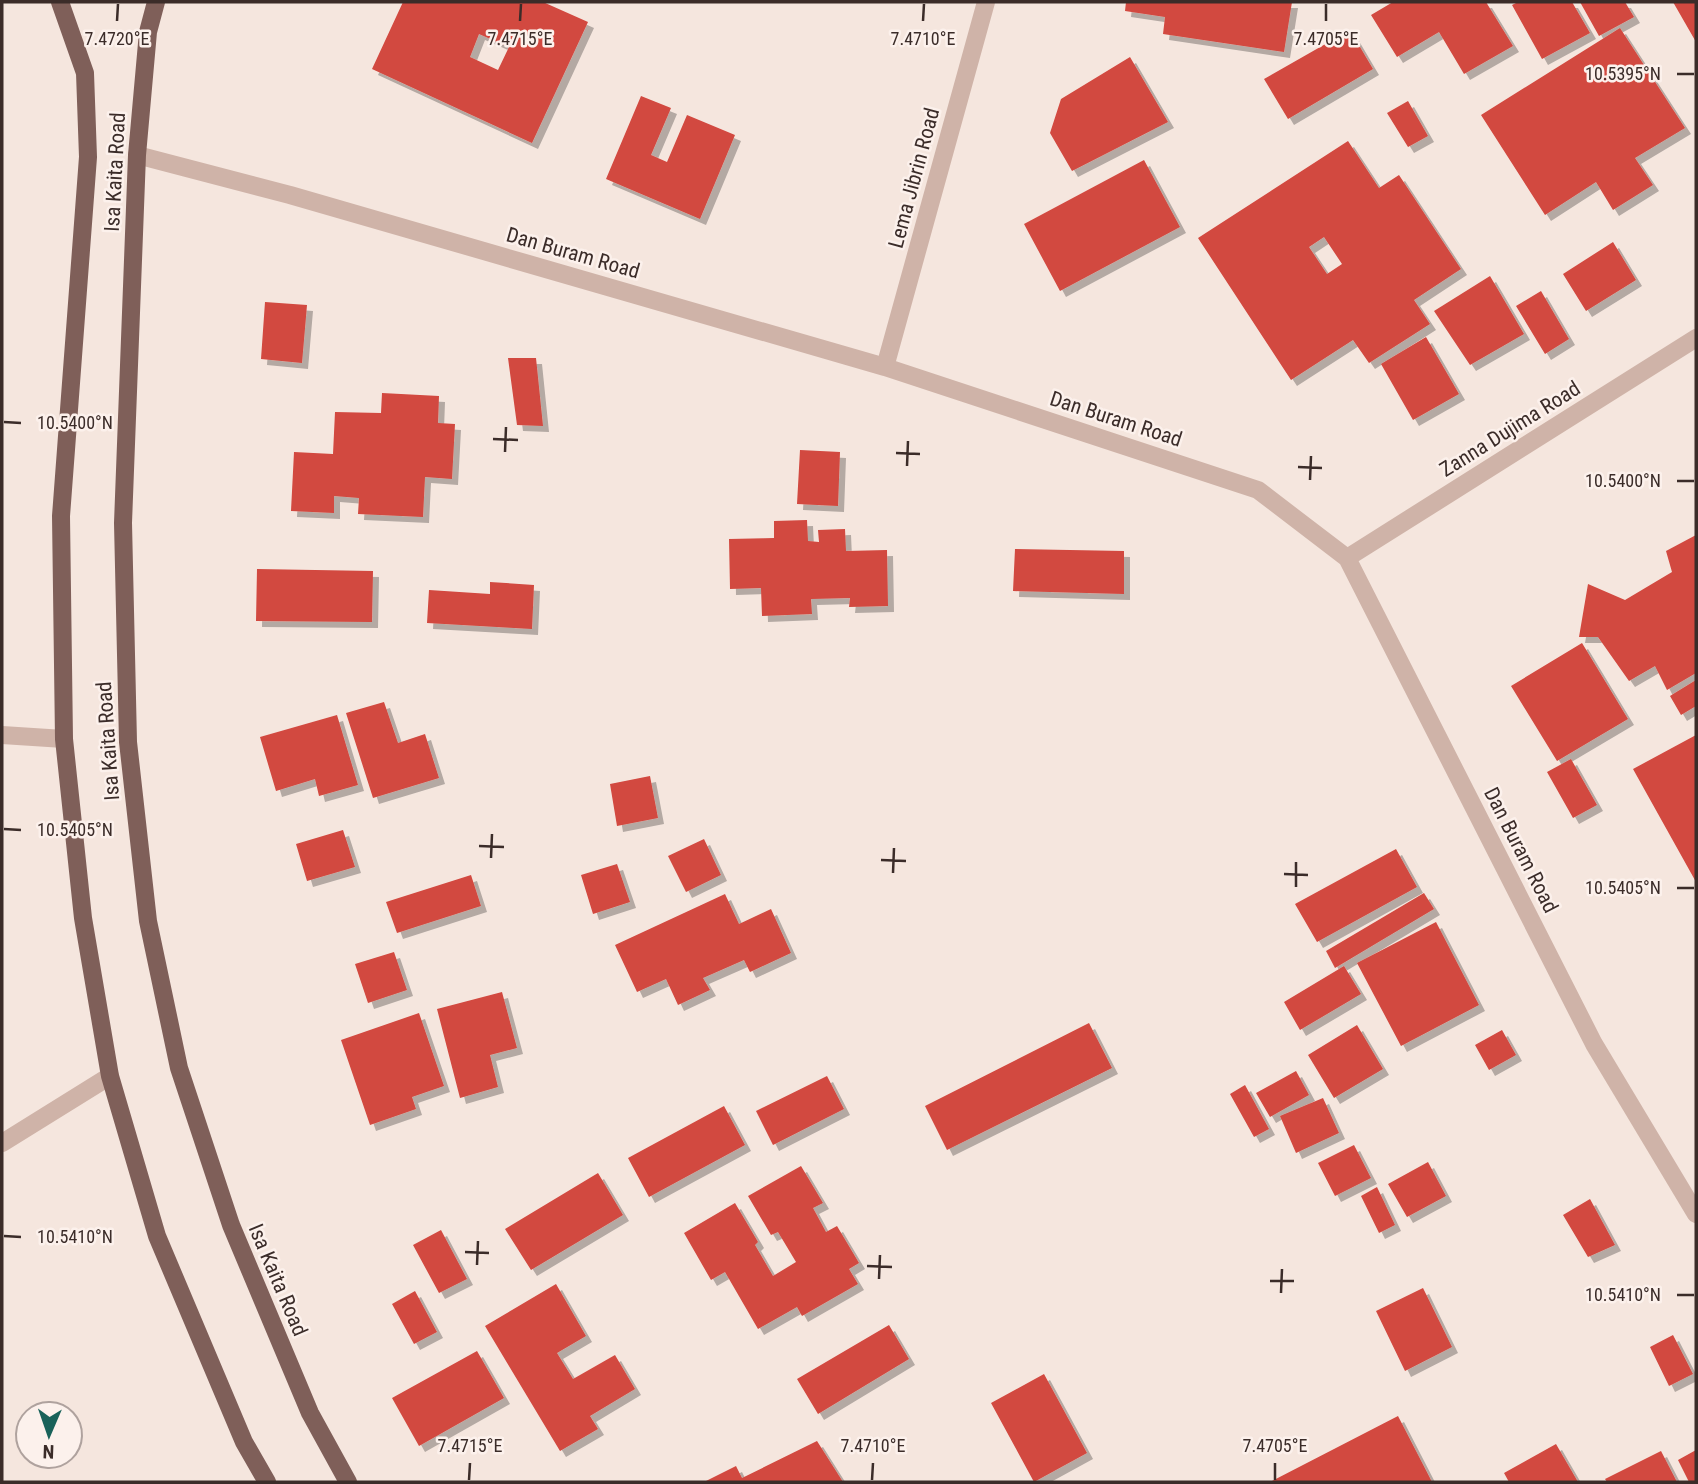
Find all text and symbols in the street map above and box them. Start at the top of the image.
text: 7.4720°E [85,28,149,49]
text: 7.4715°E [488,28,552,49]
text: 7.4710°E [891,28,955,49]
text: 7.4705°E [1294,28,1358,49]
text: 10.5395°N [1585,63,1661,84]
street label: Lema Jibrin Road [884,105,944,251]
street label: Isa Kaita Road [100,112,130,232]
street label: Dan Buram Road [504,223,642,283]
street label: Zanna Dujima Road [1435,376,1585,482]
street label: Dan Buram Road [1047,386,1185,452]
text: 10.5400°N [37,412,113,433]
text: 10.5400°N [1585,470,1661,491]
street label: Isa Kaita Road [92,681,124,801]
street label: Dan Buram Road [1479,783,1563,917]
text: 10.5405°N [37,819,113,840]
text: 10.5405°N [1585,877,1661,898]
street label: Isa Kaita Road [244,1220,312,1340]
text: 10.5410°N [37,1226,113,1247]
text: 10.5410°N [1585,1284,1661,1305]
north arrow [14,1400,84,1470]
text: 7.4715°E [438,1435,502,1456]
text: 7.4710°E [841,1435,905,1456]
text: 7.4705°E [1243,1435,1307,1456]
text: N [42,1440,55,1463]

